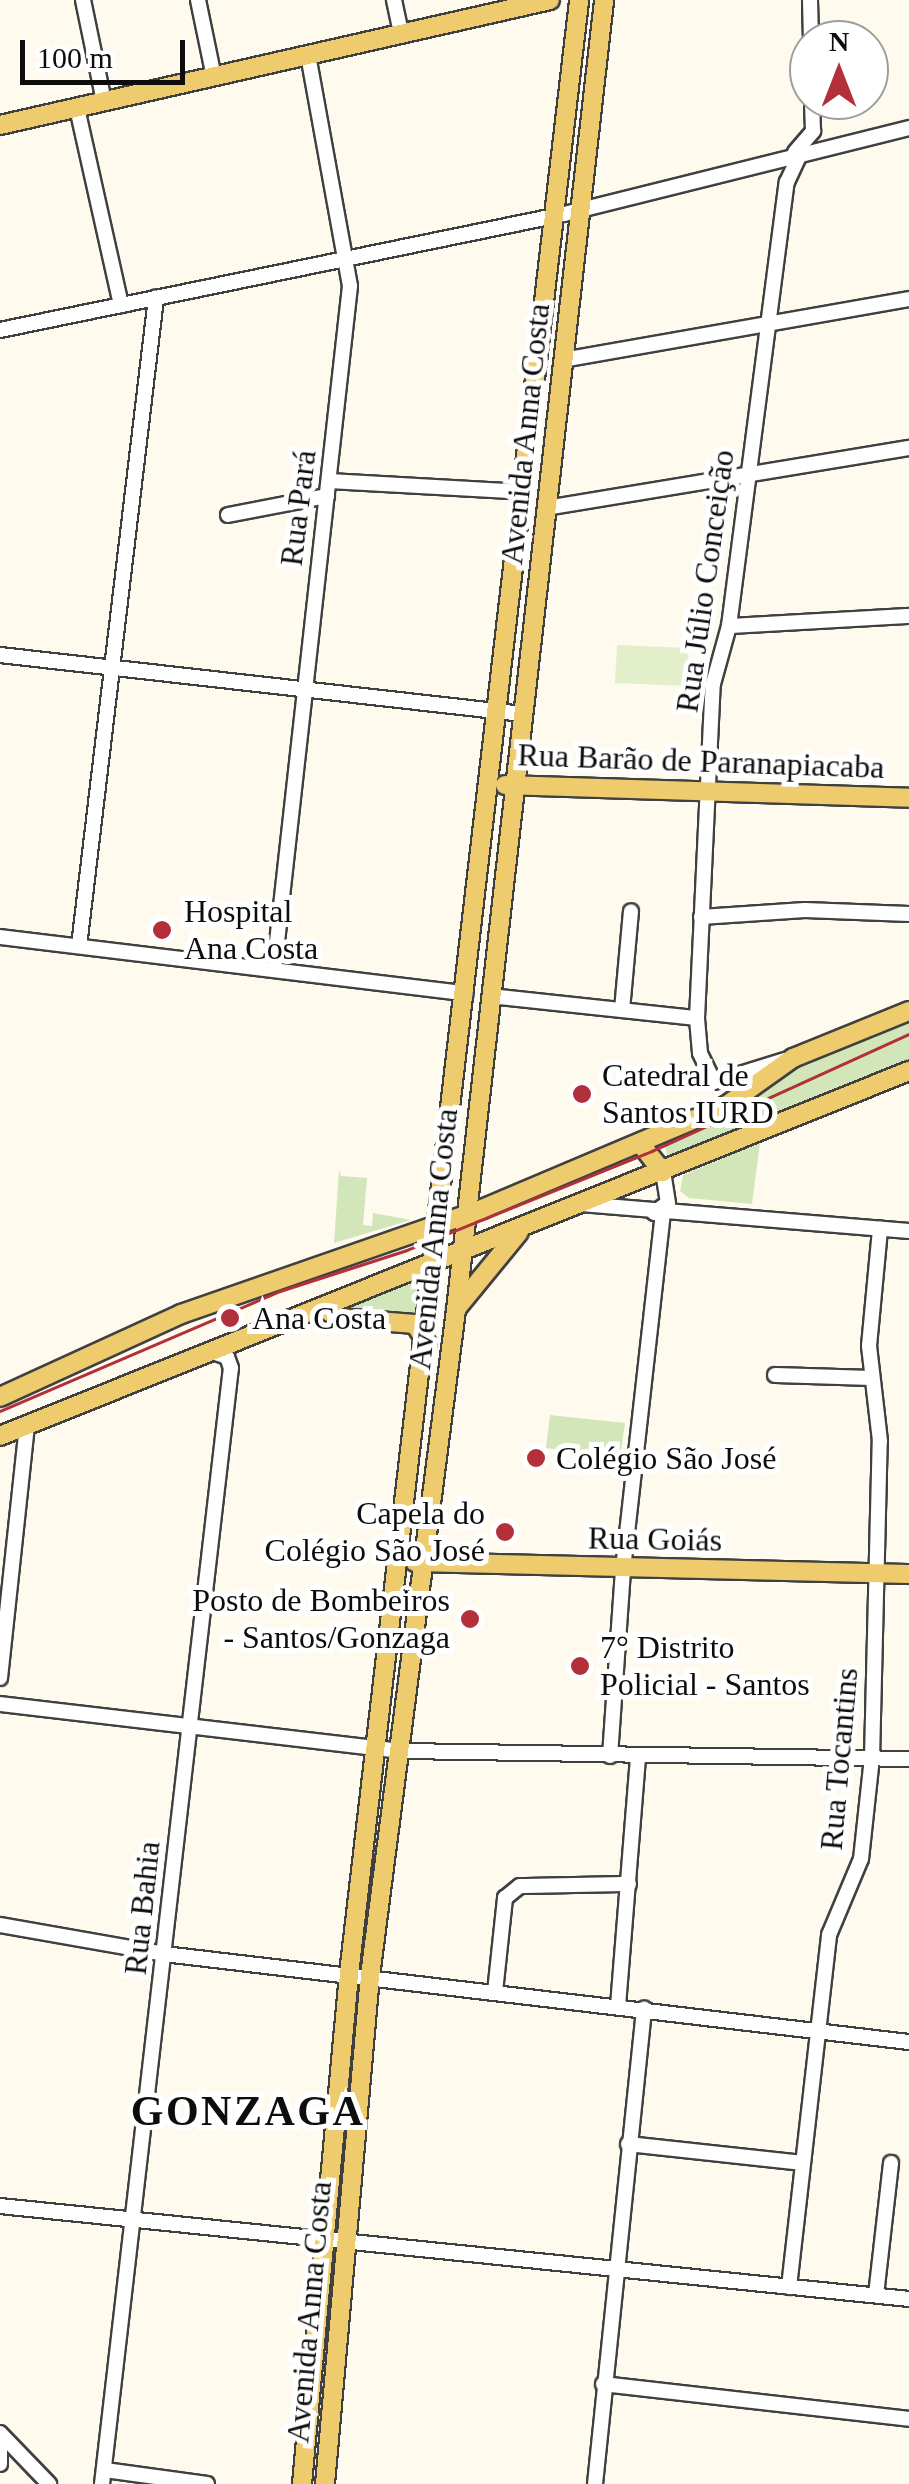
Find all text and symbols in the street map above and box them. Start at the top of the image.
scale bar [25,20,190,82]
north arrow [789,20,889,120]
text: N [829,26,849,57]
text: 100 m [37,41,113,74]
street label: Avenida Anna Costa [492,301,558,567]
street label: Rua Júlio Conceição [668,447,742,715]
street label: Rua Pará [272,448,324,568]
street label: Rua Barão de Paranapiacaba [517,735,885,787]
place label: Hospital Ana Costa [184,893,318,968]
marker: Hospital Ana Costa [149,917,175,943]
place label: Catedral de Santos IURD [602,1057,774,1132]
marker: Catedral de Santos IURD [571,1083,593,1105]
street label: Avenida Anna Costa [400,1106,466,1372]
place label: Ana Costa [252,1299,386,1337]
marker: Ana Costa [217,1305,243,1331]
place label: Colégio São José [556,1439,776,1477]
marker: Colégio São José [525,1447,547,1469]
place label: Capela do Colégio São José [265,1495,485,1570]
street label: Rua Goiás [588,1519,722,1559]
marker: Capela do Colégio São José [494,1521,516,1543]
place label: Posto de Bombeiros - Santos/Gonzaga [192,1582,450,1657]
marker: Posto de Bombeiros - Santos/Gonzaga [459,1608,481,1630]
place label: 7° Distrito Policial - Santos [600,1629,810,1704]
marker: 7° Distrito Policial - Santos [569,1655,591,1677]
street label: Rua Tocantins [812,1666,866,1852]
street label: Rua Bahia [116,1839,168,1977]
district label: GONZAGA [131,2086,365,2136]
street label: Avenida Anna Costa [278,2179,340,2445]

